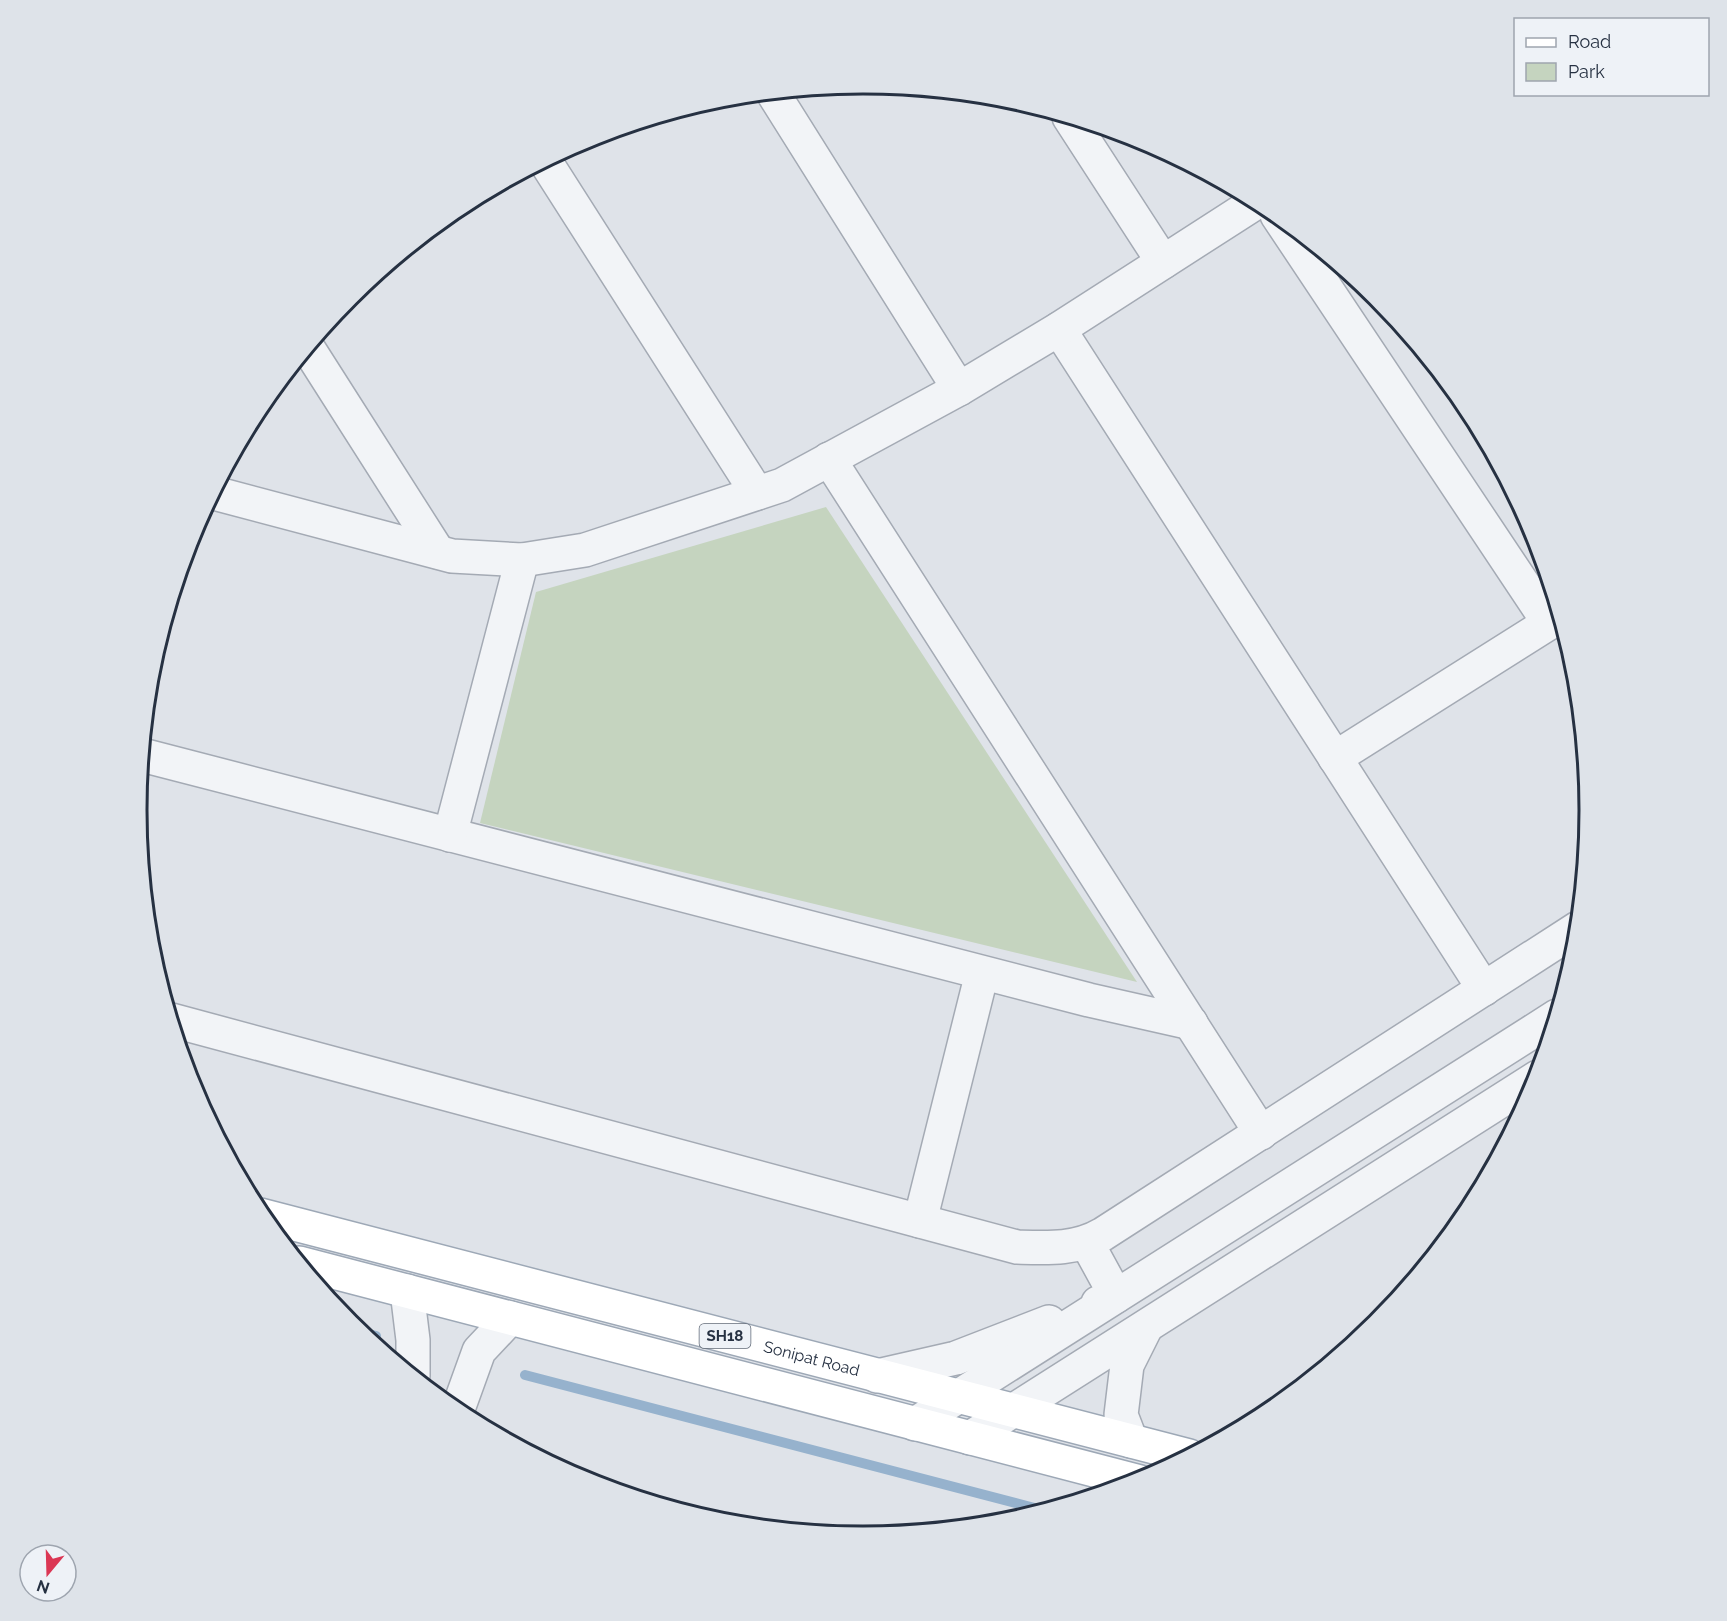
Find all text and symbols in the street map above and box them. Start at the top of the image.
legend [1514,18,1709,96]
text: Road [1568,31,1611,52]
text: Park [1568,61,1605,82]
road number: SH18 [700,1324,750,1348]
street label: Sonipat Road [762,1337,862,1380]
north arrow [18,1543,78,1603]
text: N [34,1576,52,1598]

